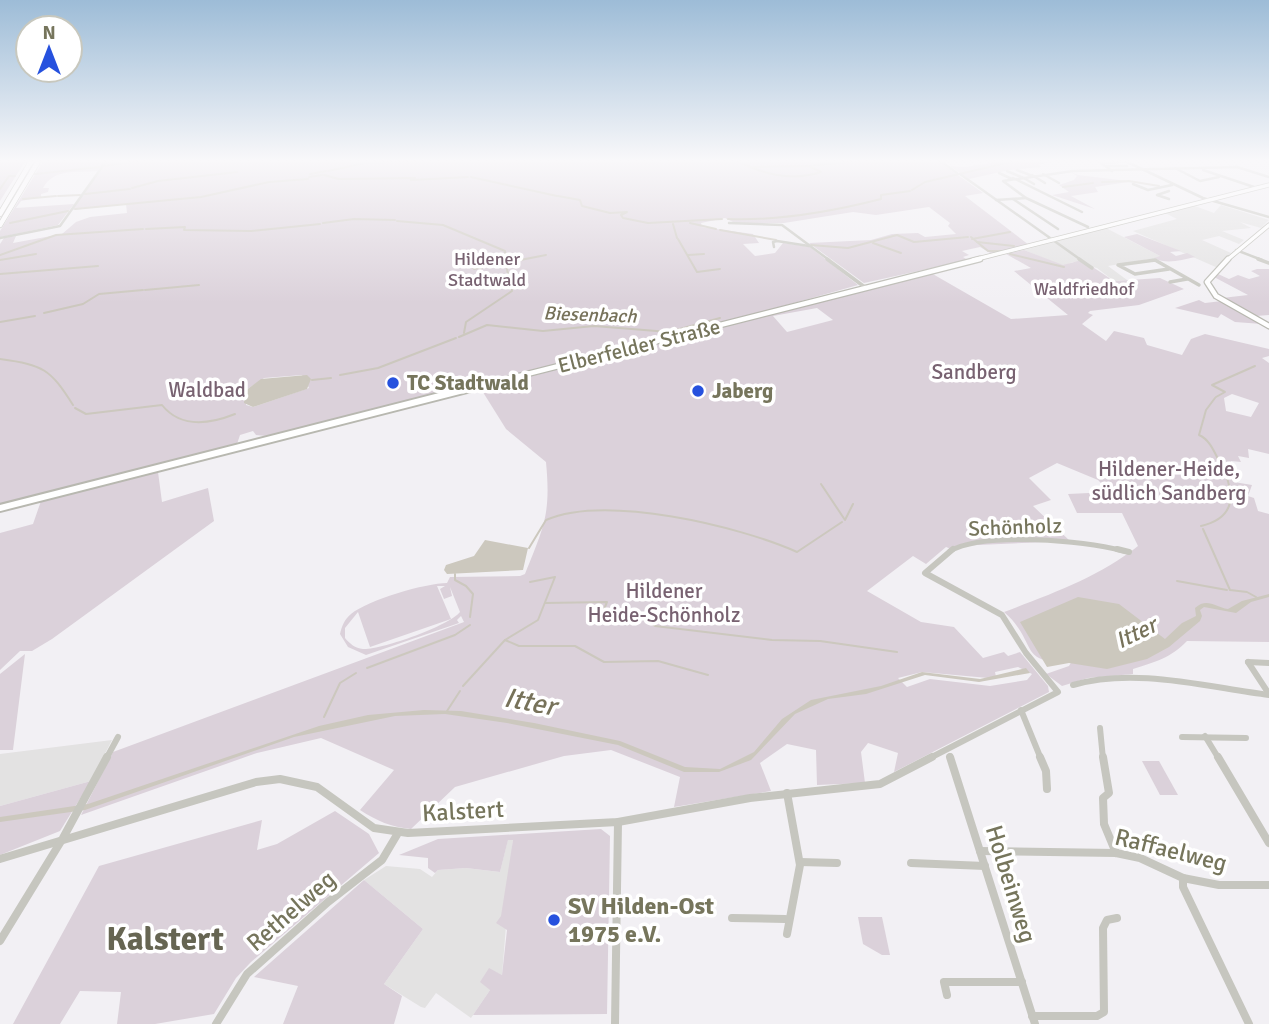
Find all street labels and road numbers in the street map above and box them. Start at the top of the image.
street label: Elberfelder Straße [555,313,723,379]
street label: Schönholz [968,512,1062,542]
street label: Kalstert [421,794,505,828]
street label: Holbeinweg [979,822,1043,946]
street label: Raffaelweg [1112,822,1230,878]
street label: Rethelweg [240,864,342,958]

